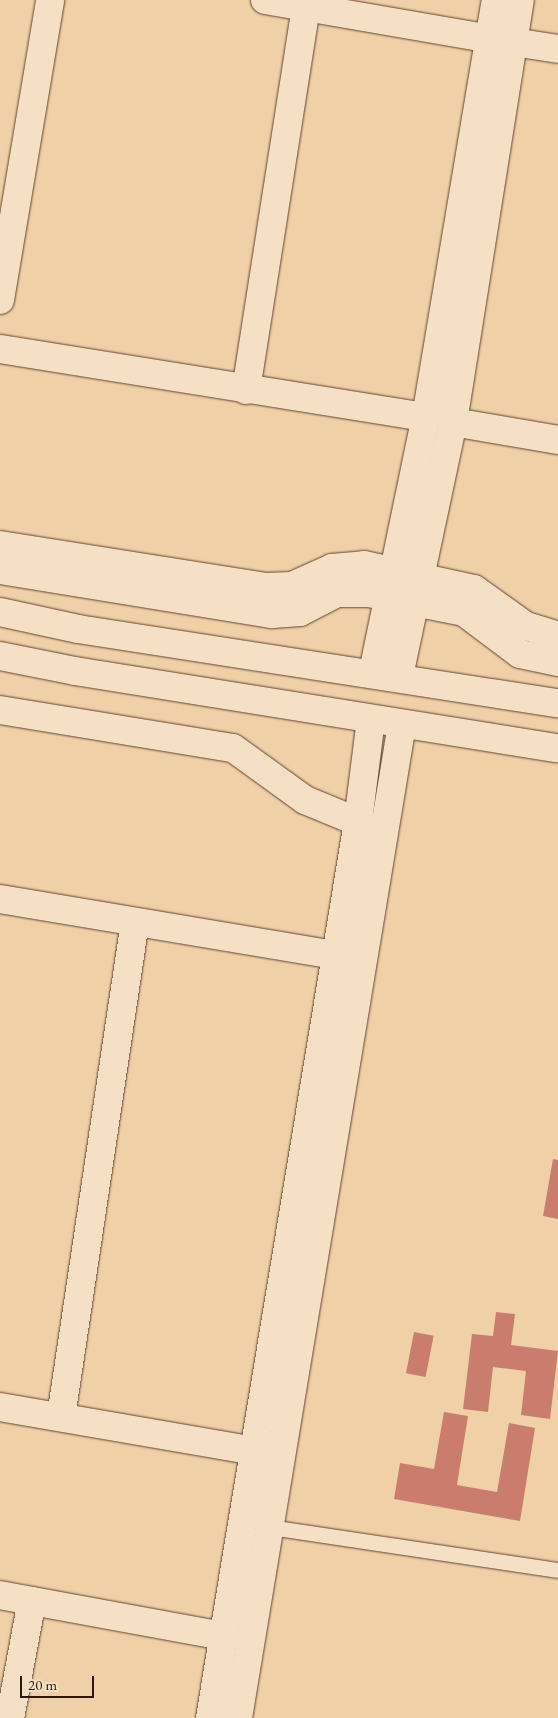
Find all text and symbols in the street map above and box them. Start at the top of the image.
scale bar [22,1666,96,1698]
text: 20 m [28,1675,57,1694]

